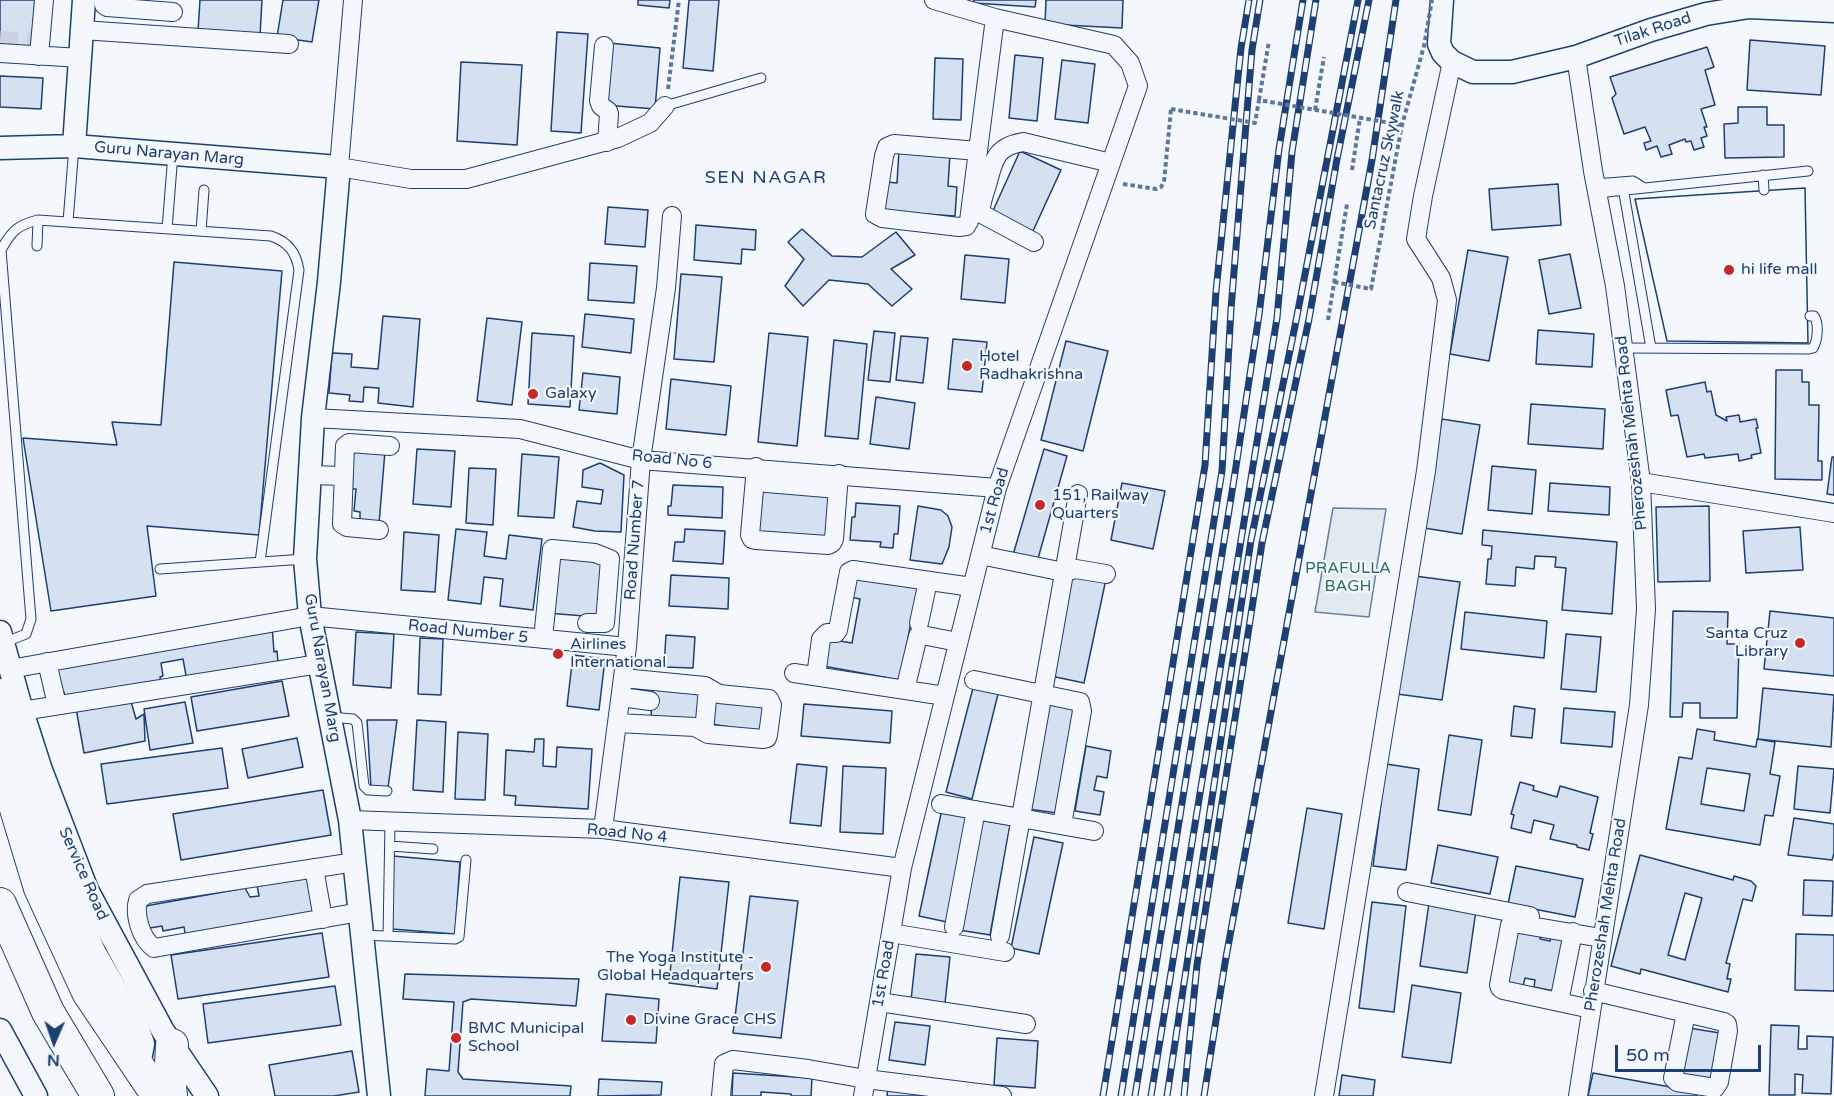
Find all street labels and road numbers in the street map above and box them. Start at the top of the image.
street label: Tilak Road [1612,9,1694,51]
street label: Santacruz Skywalk [1361,89,1409,231]
street label: Guru Narayan Marg [93,138,245,170]
street label: Pherozeshah Mehta Road [1612,335,1652,531]
street label: Road No 6 [631,446,713,474]
street label: 1st Road [976,466,1014,536]
street label: Road Number 7 [621,479,649,601]
street label: Guru Narayan Marg [299,592,345,744]
street label: Road Number 5 [407,616,529,648]
street label: Pherozeshah Mehta Road [1581,817,1631,1013]
street label: Road No 4 [586,820,668,848]
street label: Service Road [54,825,112,923]
street label: 1st Road [869,939,899,1009]

